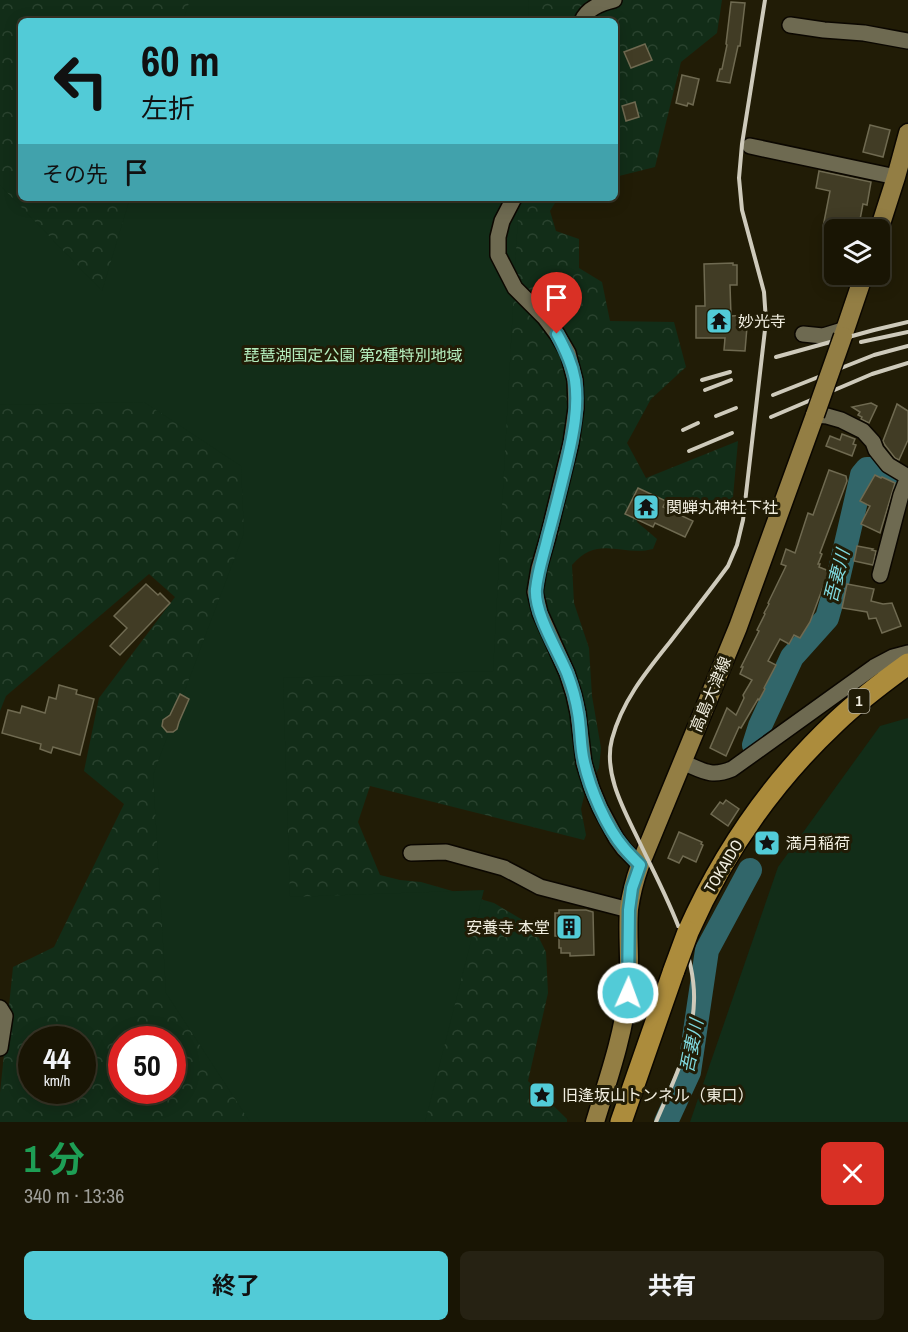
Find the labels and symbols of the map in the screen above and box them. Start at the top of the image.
pin [531,272,582,334]
temple icon: 妙光寺 [704,306,734,336]
place label: 妙光寺 [738,310,786,332]
park label: 琵琶湖国定公園 第2種特別地域 [244,344,462,366]
temple icon: 関蝉丸神社下社 [631,492,661,522]
place label: 関蝉丸神社下社 [666,496,778,518]
water label: 吾妻川 [818,545,856,605]
street label: 高島大津線 [684,653,736,735]
road number: 1 [848,689,870,713]
place icon: 満月稲荷 [752,828,782,858]
place label: 満月稲荷 [786,832,850,854]
street label: TOKAIDO [698,835,748,897]
building icon: 安養寺 本堂 [554,912,584,942]
place label: 安養寺 本堂 [466,916,550,938]
position arrow [596,961,660,1025]
water label: 吾妻川 [674,1015,709,1075]
speed limit sign: 50 [108,1026,186,1104]
place icon: 旧逢坂山トンネル（東口） [527,1080,557,1110]
place label: 旧逢坂山トンネル（東口） [562,1084,754,1106]

